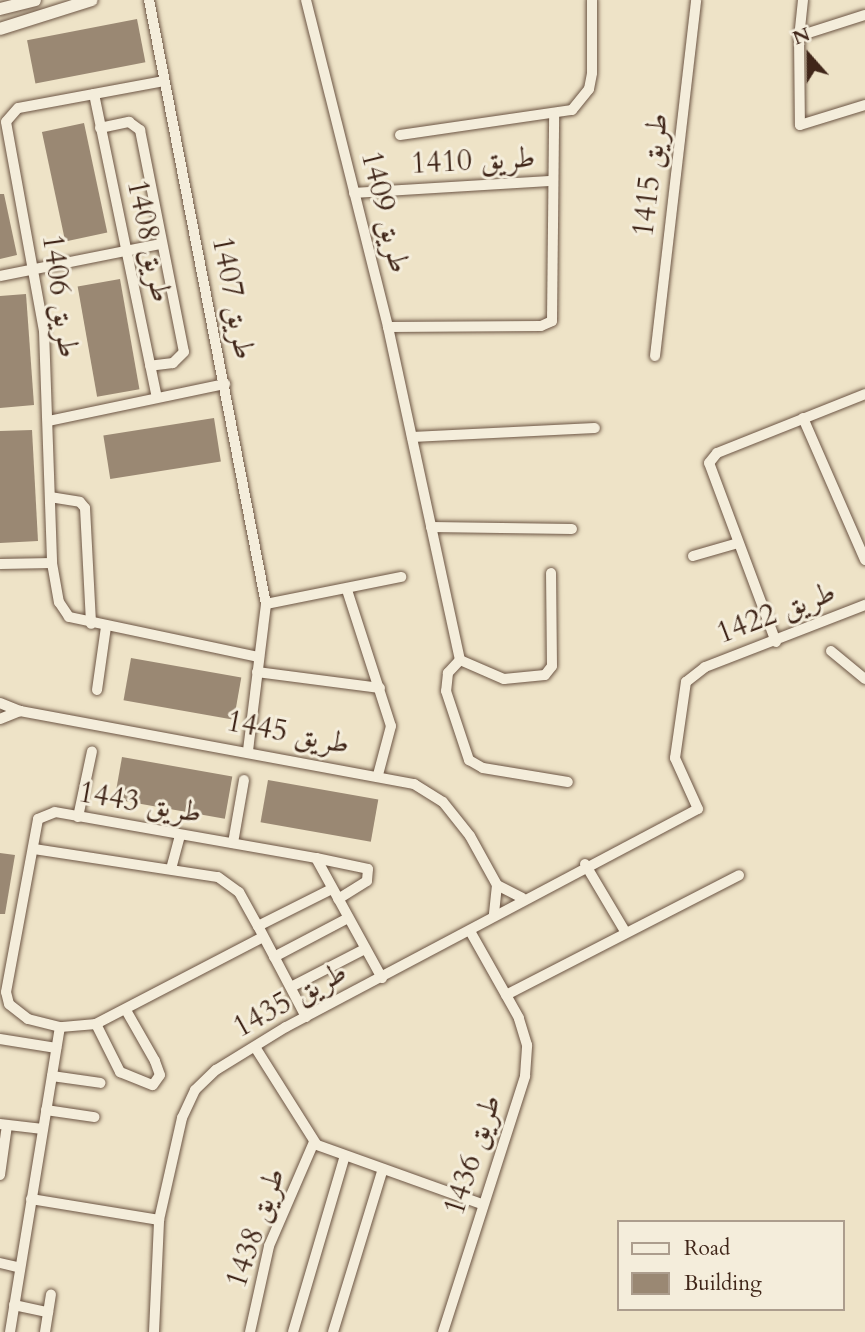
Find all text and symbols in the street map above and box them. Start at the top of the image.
north arrow [774,21,844,91]
text: N [789,21,814,51]
street label: طريق 1415 [626,111,676,239]
street label: طريق 1410 [410,140,536,182]
street label: طريق 1409 [352,147,418,277]
street label: طريق 1408 [118,176,180,306]
street label: طريق 1406 [34,232,86,360]
street label: طريق 1407 [203,234,263,362]
street label: طريق 1422 [711,574,841,652]
street label: طريق 1445 [224,703,352,763]
street label: طريق 1443 [76,774,204,832]
street label: طريق 1435 [227,954,353,1046]
street label: طريق 1436 [437,1090,509,1220]
street label: طريق 1438 [219,1163,293,1293]
legend [616,1220,844,1311]
text: Road [684,1234,730,1263]
text: Building [684,1269,762,1298]

